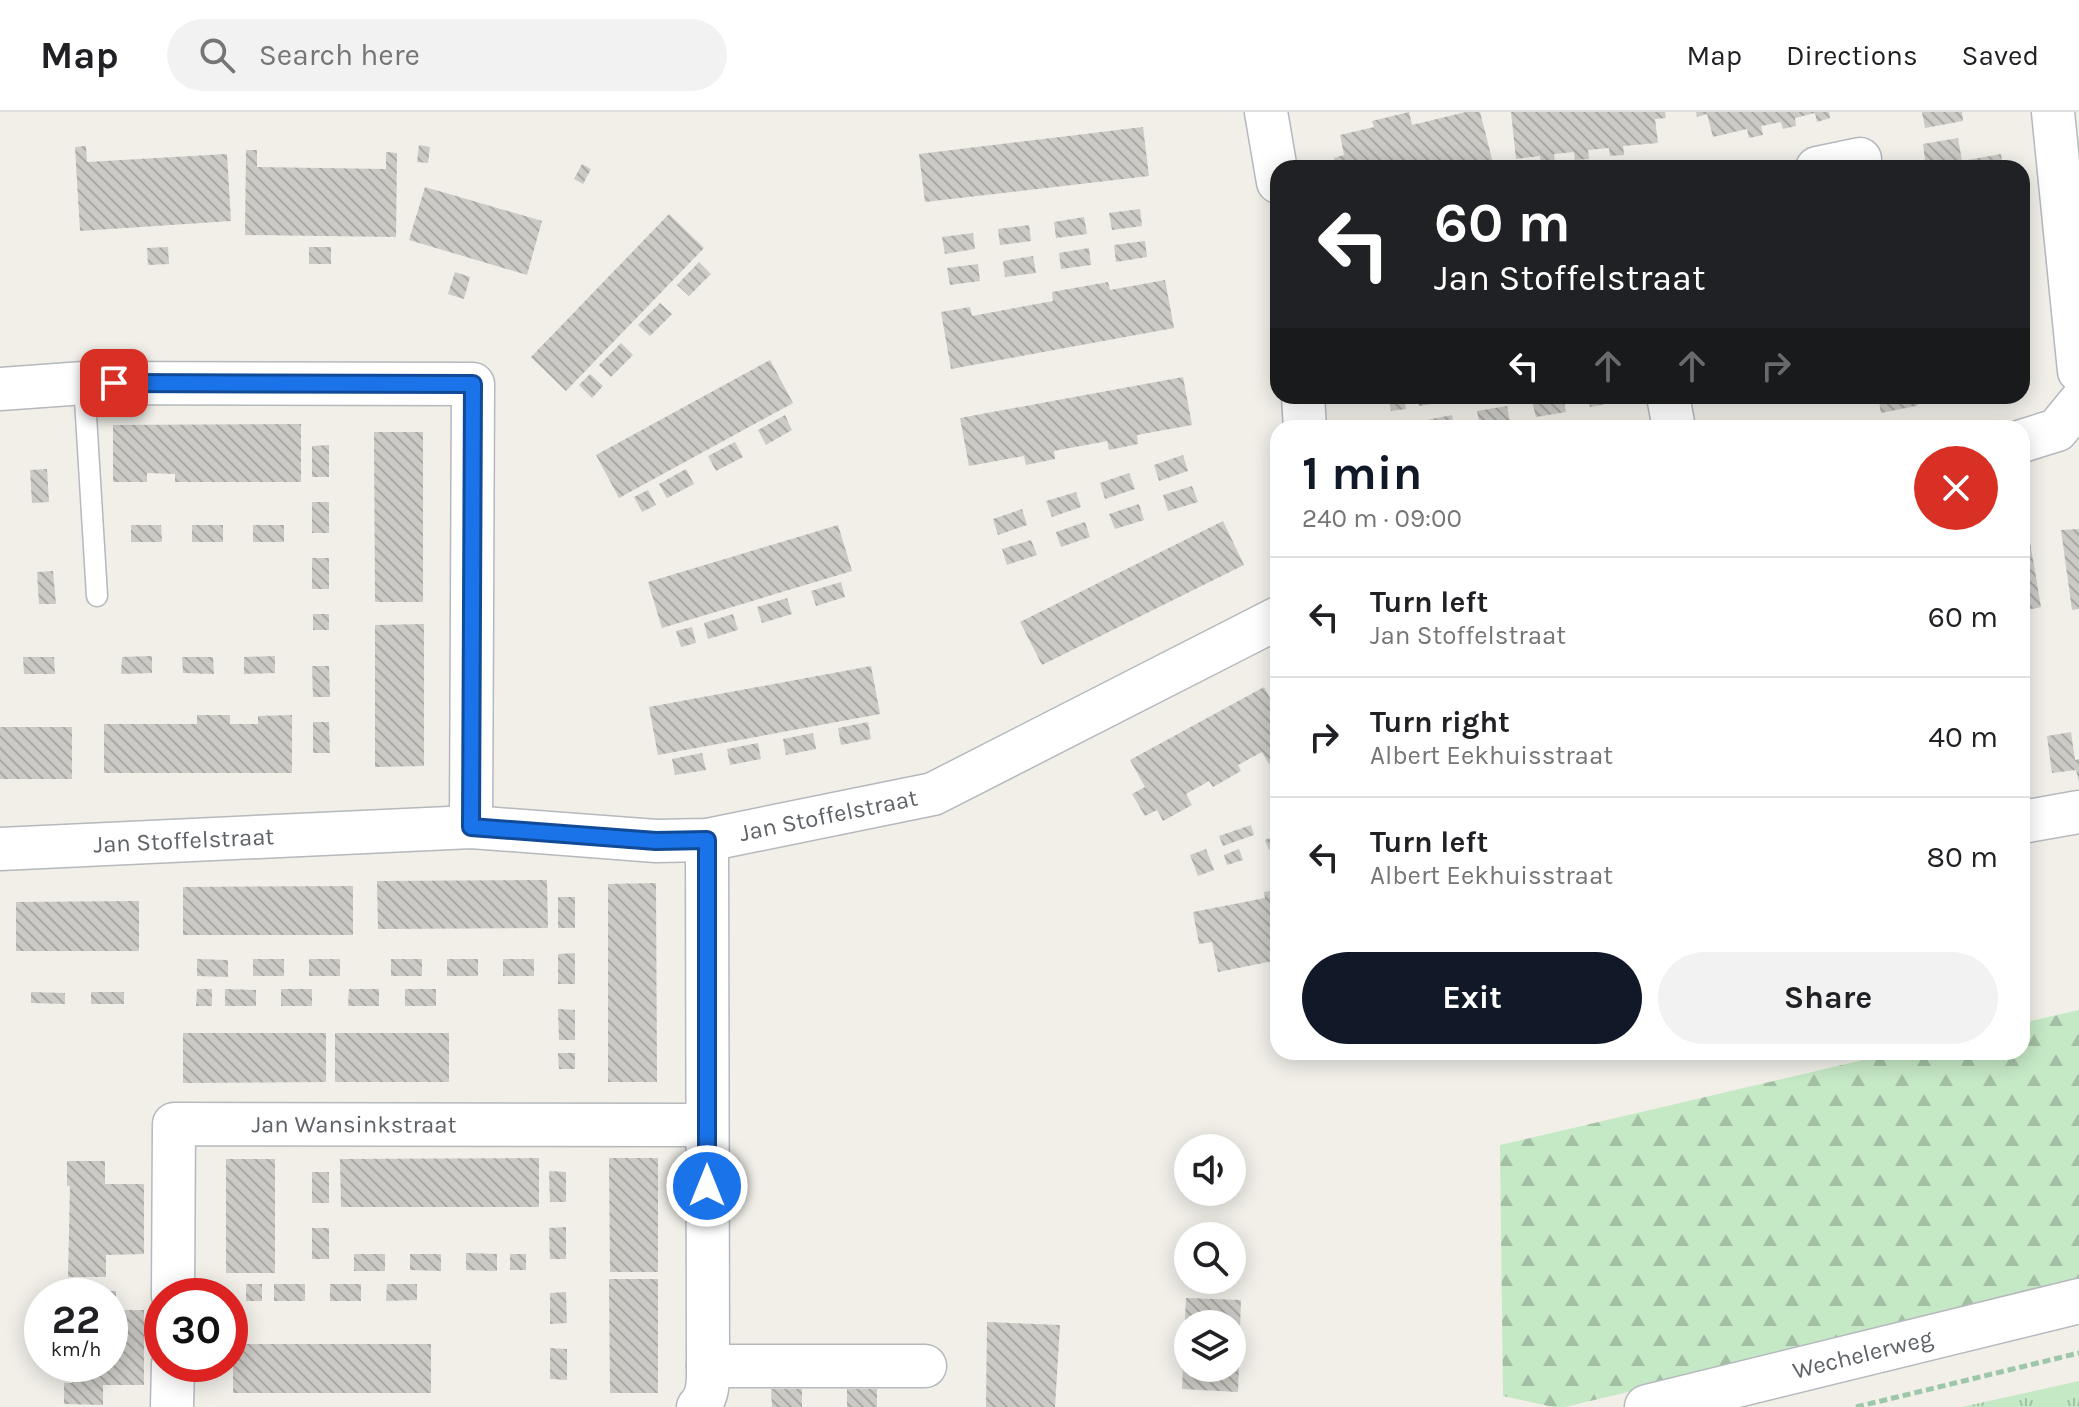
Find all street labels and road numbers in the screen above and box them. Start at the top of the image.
street label: Jan Stoffelstraat [737,783,920,847]
street label: Jan Stoffelstraat [93,822,275,859]
street label: Jan Wansinkstraat [251,1110,457,1139]
street label: Wechelerweg [1790,1323,1936,1385]

